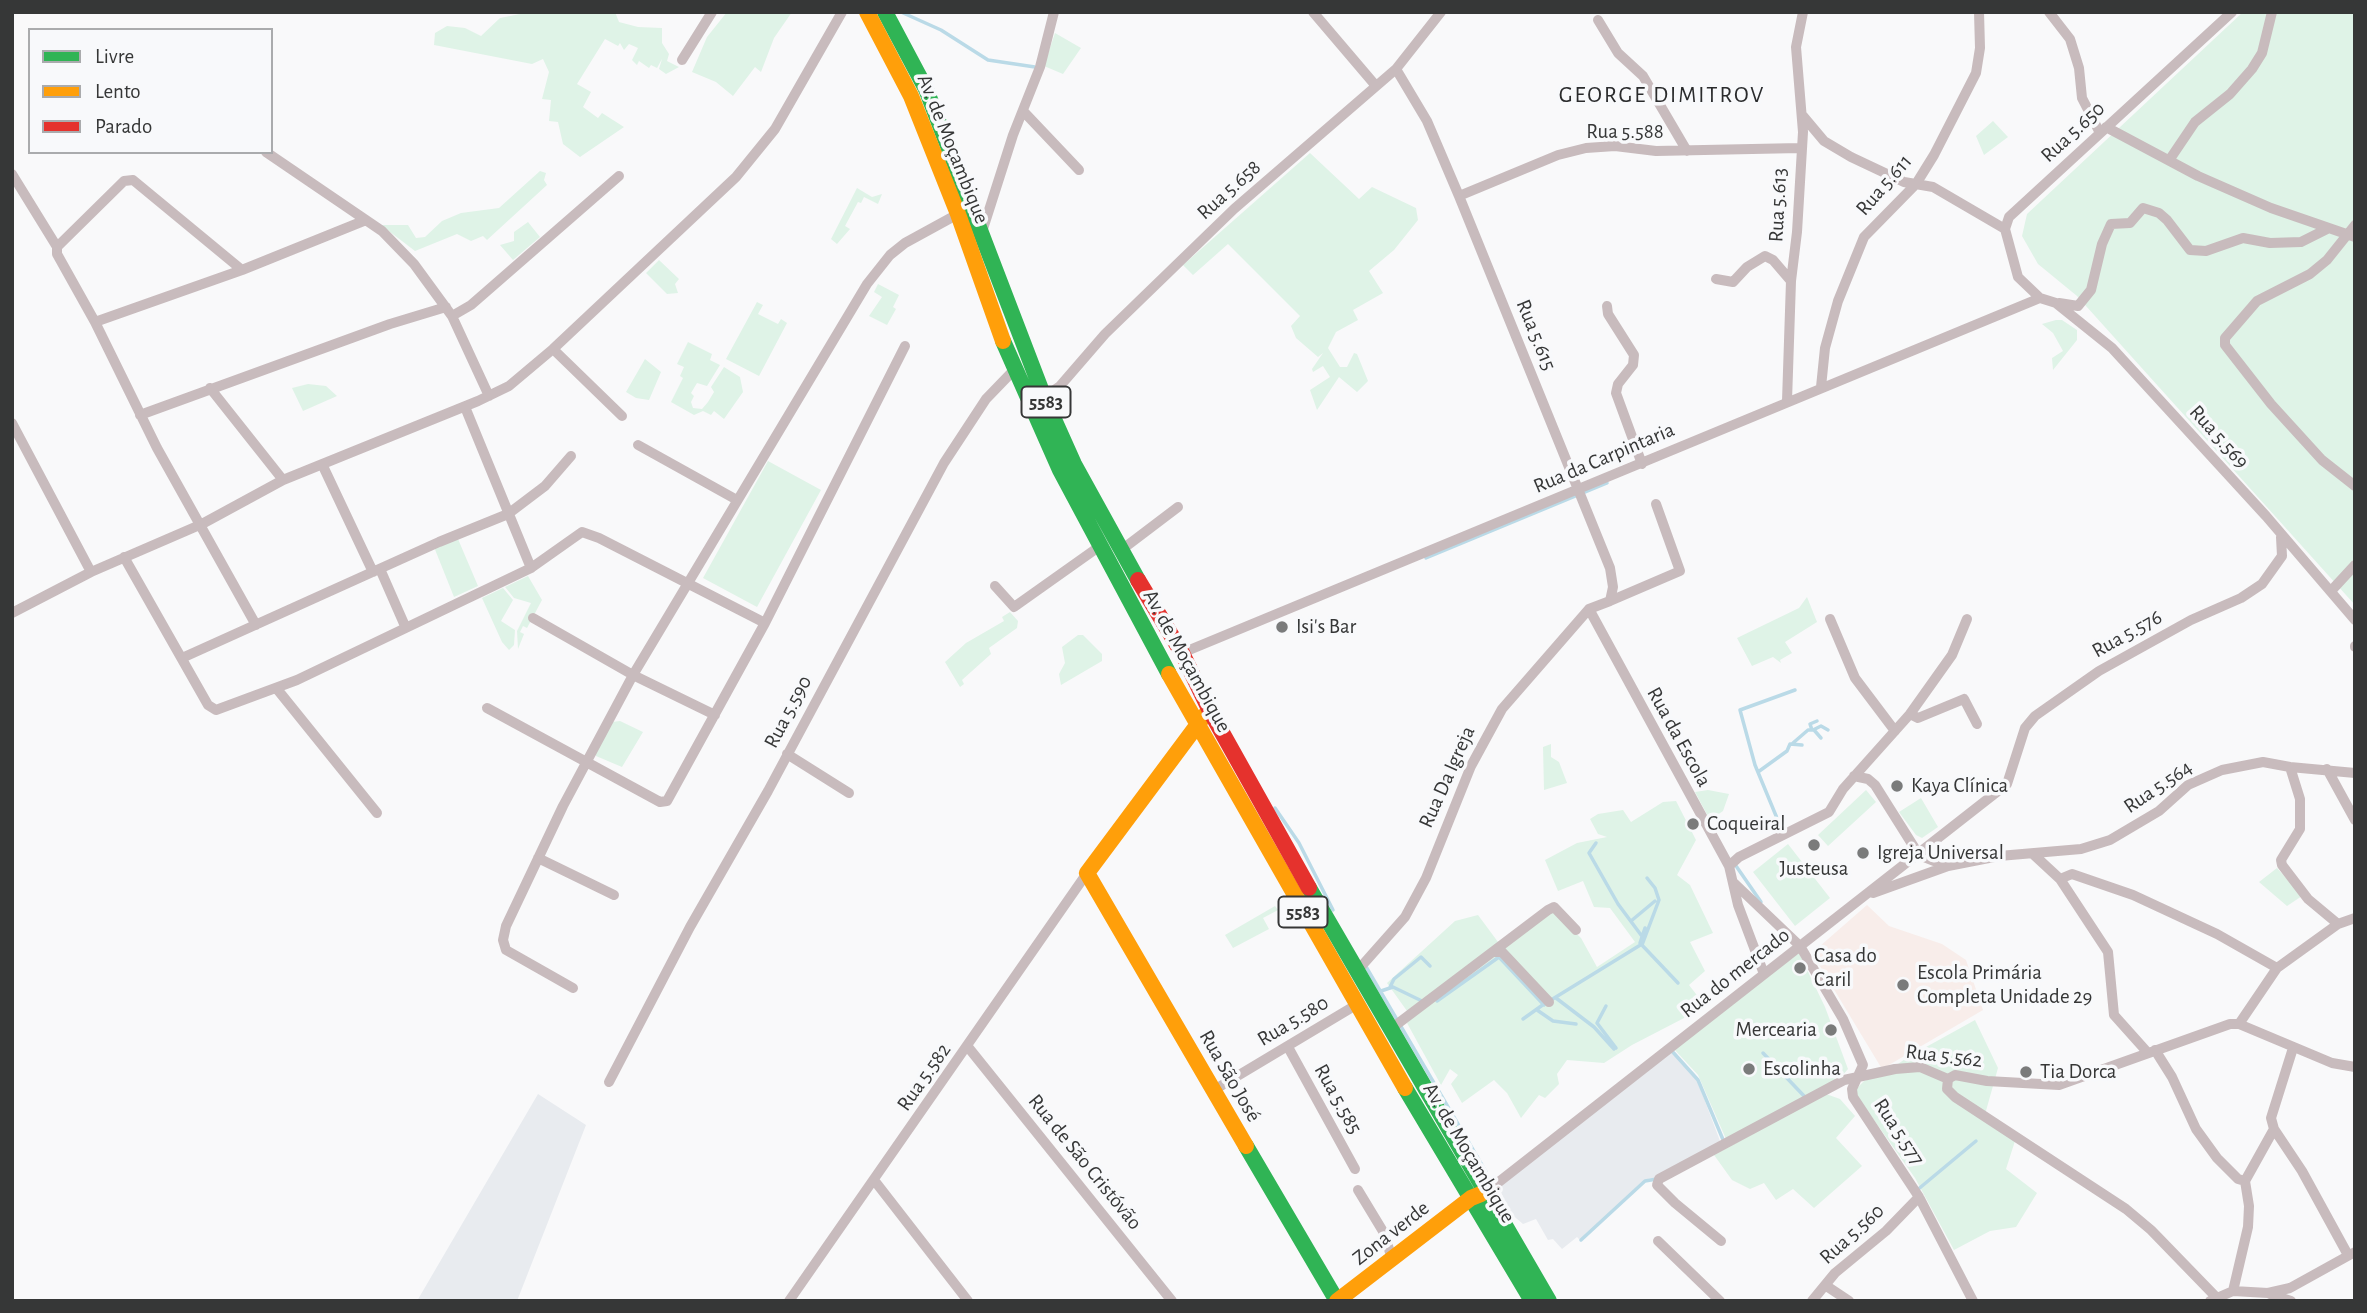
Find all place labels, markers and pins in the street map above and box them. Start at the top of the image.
place label: Isi's Bar [1296,614,1356,640]
marker: Isi's Bar [1274,619,1290,635]
place label: Kaya Clínica [1911,773,2008,799]
marker: Kaya Clínica [1889,778,1905,794]
place label: Coqueiral [1707,811,1785,837]
marker: Coqueiral [1685,816,1701,832]
marker: Justeusa [1806,837,1822,853]
place label: Igreja Universal [1877,840,2004,866]
marker: Igreja Universal [1855,845,1871,861]
place label: Justeusa [1779,856,1849,882]
place label: Casa do Caril [1814,943,1877,993]
marker: Casa do Caril [1792,960,1808,976]
place label: Escola Primária Completa Unidade 29 [1917,960,2092,1010]
marker: Escola Primária Completa Unidade 29 [1895,977,1911,993]
place label: Mercearia [1736,1017,1817,1043]
marker: Mercearia [1823,1022,1839,1038]
place label: Escolinha [1763,1056,1841,1082]
place label: Tia Dorca [2040,1059,2117,1085]
marker: Escolinha [1741,1061,1757,1077]
marker: Tia Dorca [2018,1064,2034,1080]

